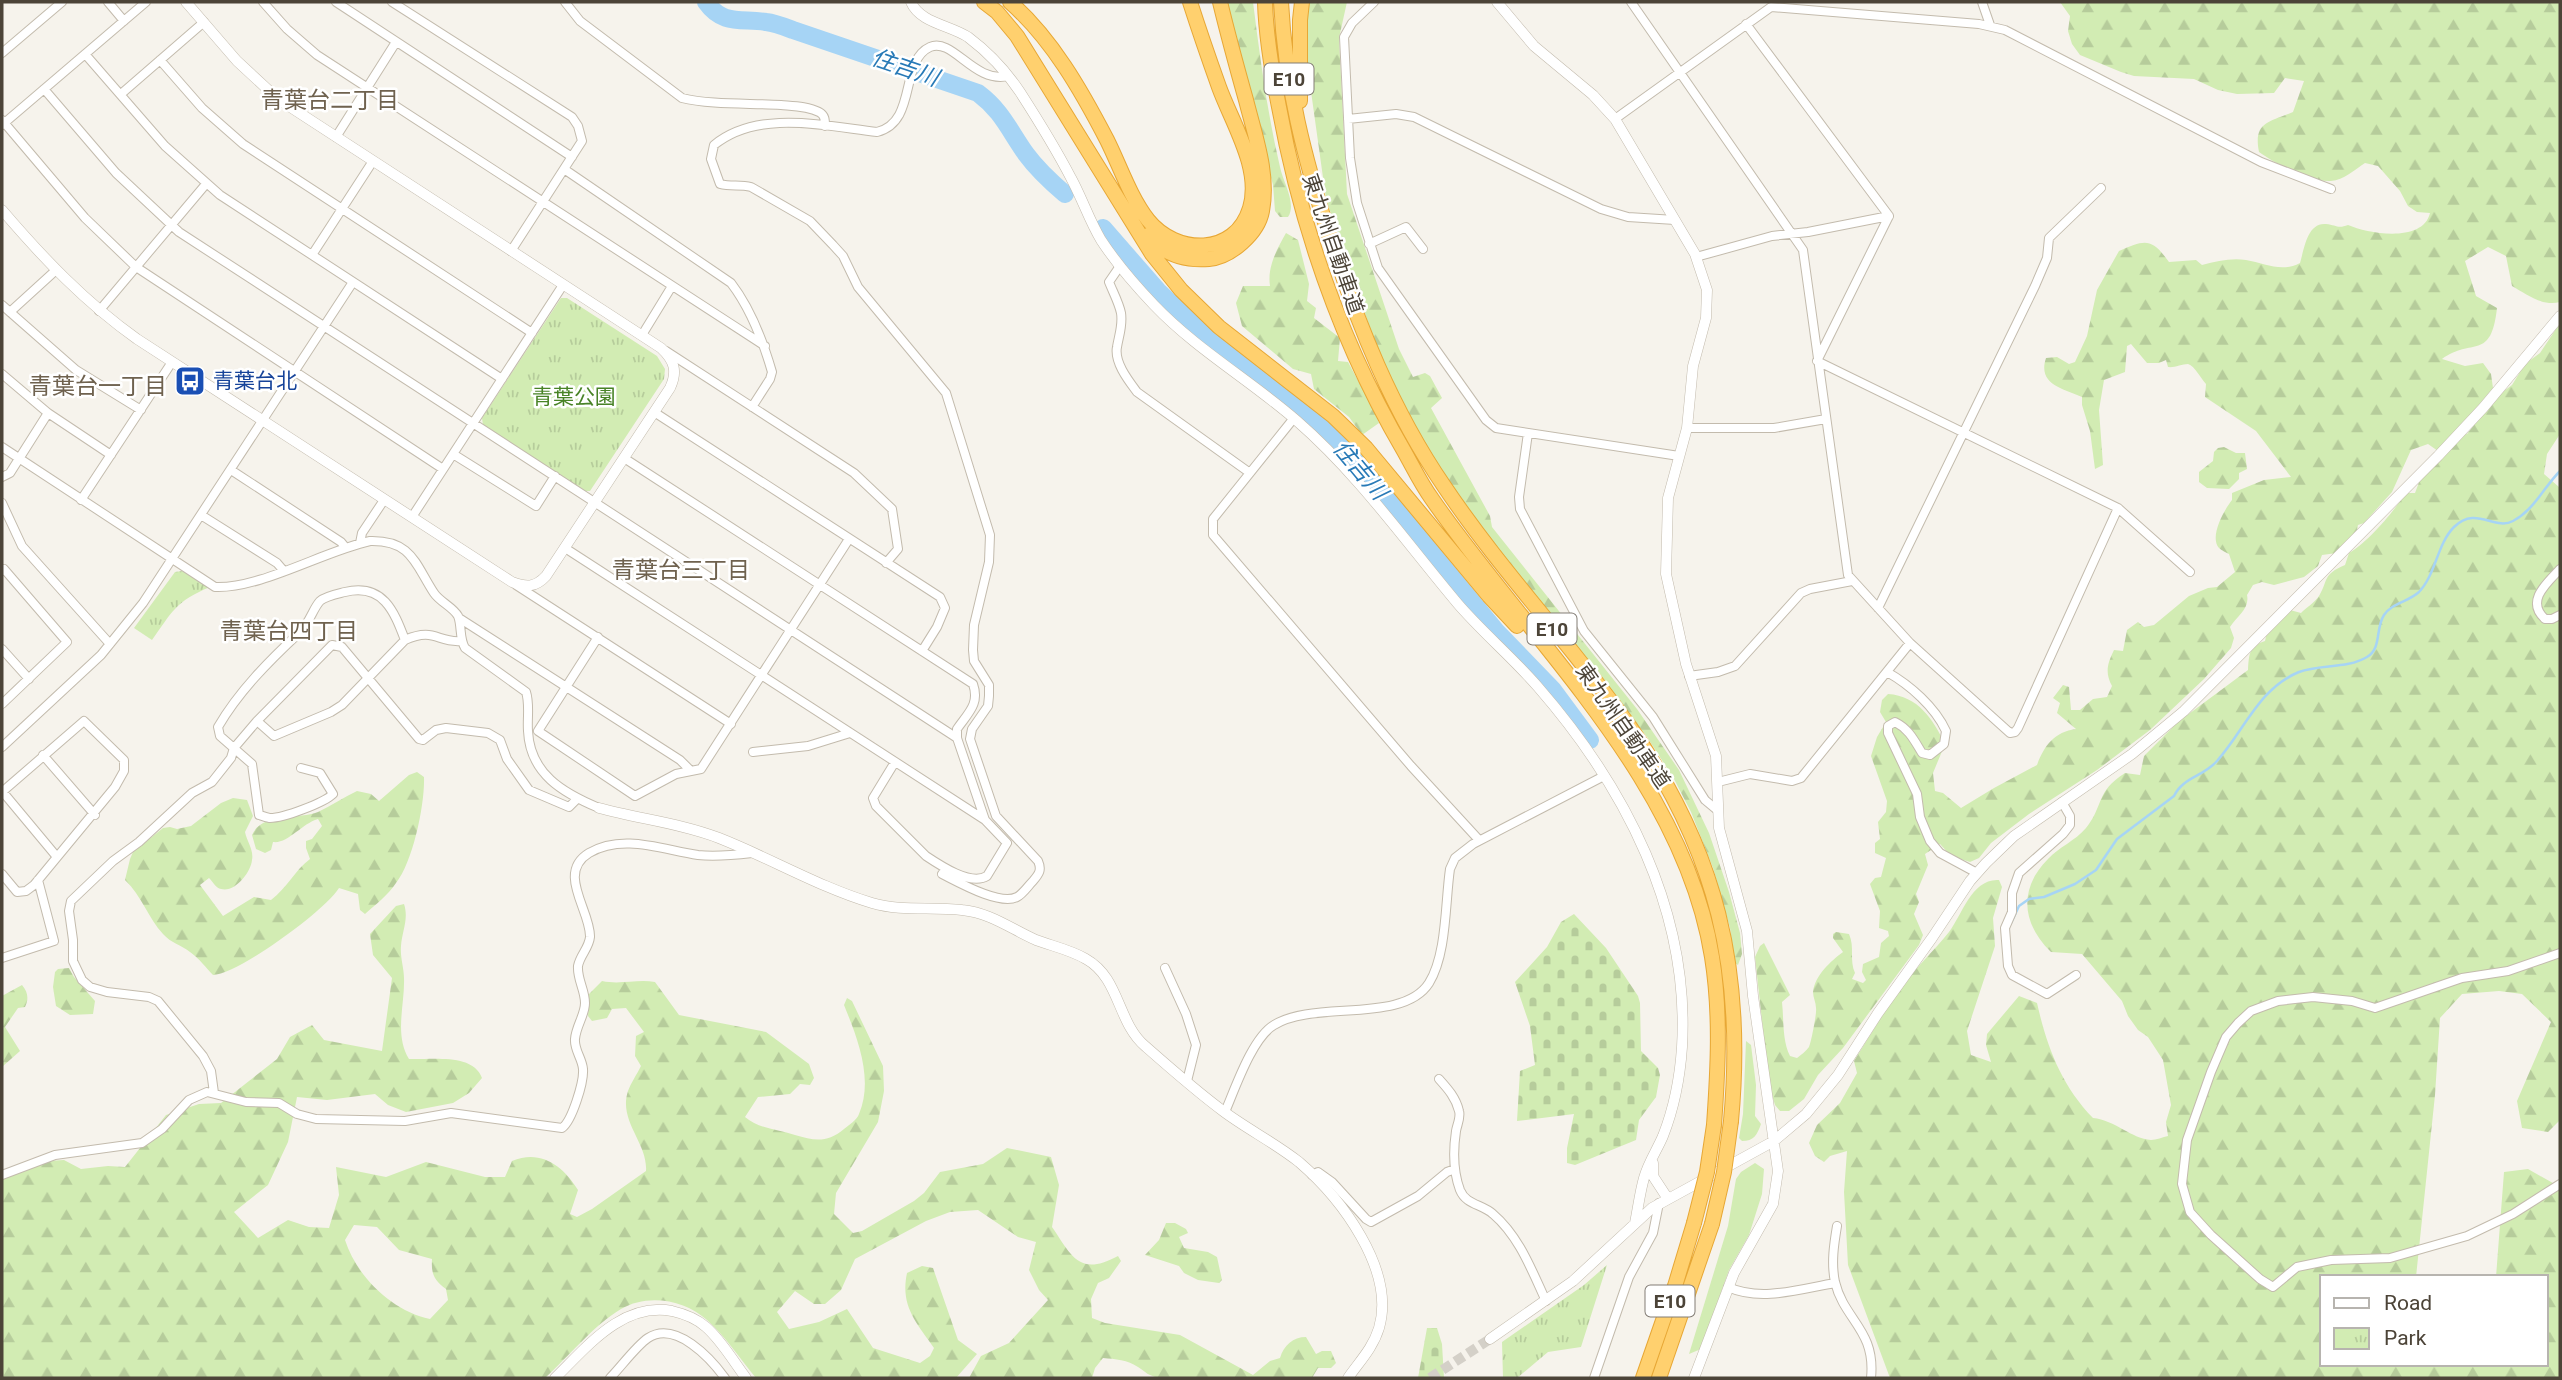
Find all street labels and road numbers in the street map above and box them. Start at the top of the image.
road number: E10 [1264,64,1314,94]
street label: 東九州自動車道 [1298,171,1368,317]
road number: E10 [1528,614,1576,644]
street label: 東九州自動車道 [1571,659,1675,793]
road number: E10 [1646,1286,1694,1316]

